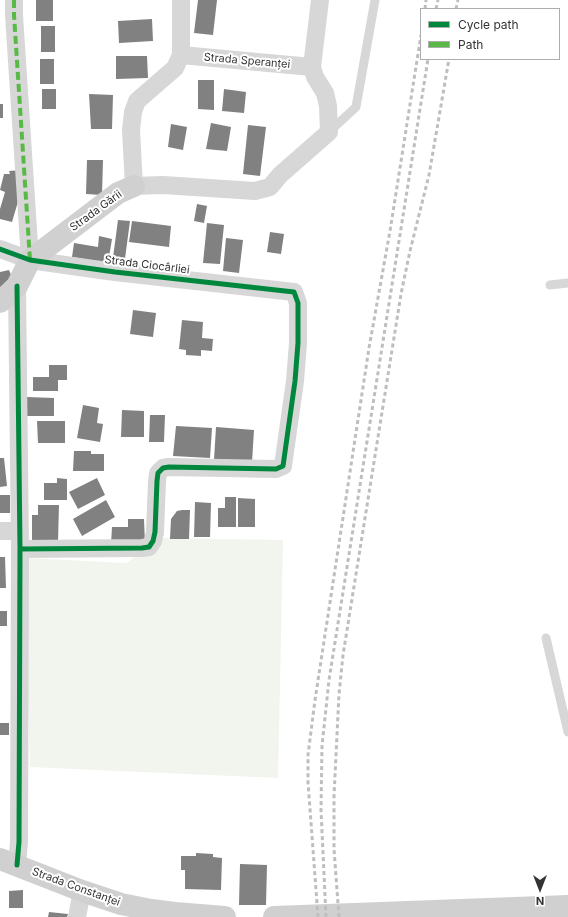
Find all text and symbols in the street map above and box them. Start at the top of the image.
legend [420,8,560,60]
text: Cycle path [458,17,519,32]
text: Path [458,37,483,52]
street label: Strada Speranței [203,51,291,71]
street label: Strada Gării [67,188,125,234]
street label: Strada Ciocârliei [104,253,190,277]
street label: Strada Constanței [30,865,122,909]
north arrow [520,869,560,909]
text: N [536,894,544,908]

